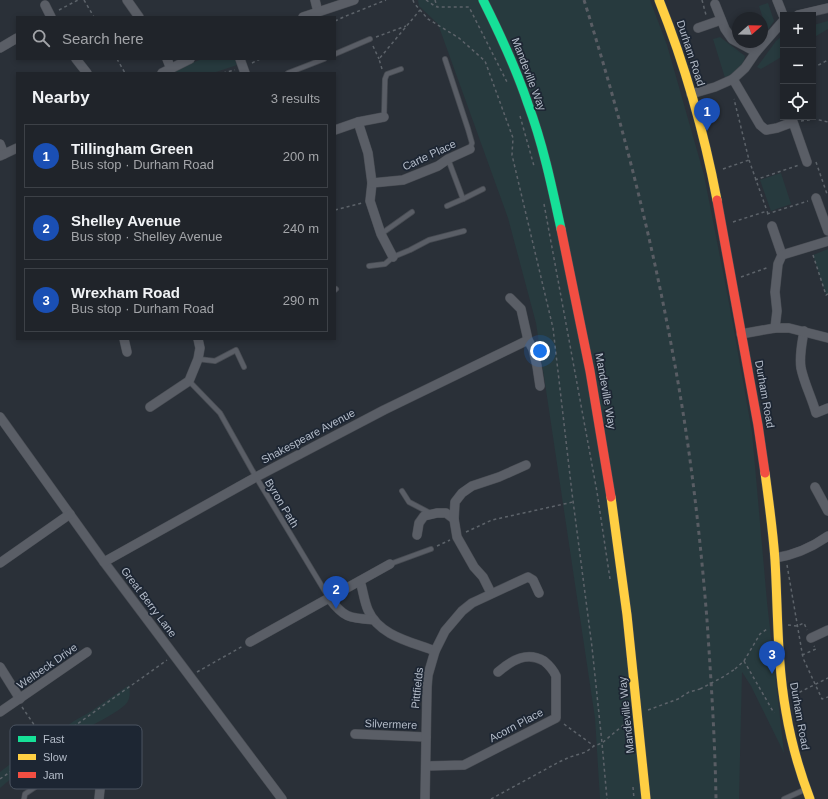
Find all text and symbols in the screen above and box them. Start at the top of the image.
north arrow [732,12,768,48]
map controls [780,12,816,120]
button: + [780,12,816,48]
search box [16,16,336,60]
street label: Durham Road [675,19,707,87]
icon: search [30,27,52,49]
text: Search here [62,30,144,47]
street label: Mandeville Way [510,36,549,113]
button: − [780,48,816,84]
button: locate [780,84,816,120]
text: Nearby [32,88,90,107]
text: 3 results [271,91,320,106]
pin: 1 [694,98,720,131]
street label: Carte Place [400,137,458,173]
text: Tillingham Green [71,140,193,157]
text: 1 [42,149,50,164]
text: 200 m [283,149,319,164]
text: Bus stop · Durham Road [71,157,214,172]
text: Shelley Avenue [71,212,181,229]
text: 2 [42,221,50,236]
text: 240 m [283,221,319,236]
text: Bus stop · Shelley Avenue [71,229,223,244]
text: Wrexham Road [71,284,180,301]
text: 3 [42,293,50,308]
text: 290 m [283,293,319,308]
text: Bus stop · Durham Road [71,301,214,316]
your location [530,341,550,361]
street label: Mandeville Way [593,352,619,431]
street label: Durham Road [753,359,777,429]
street label: Shakespeare Avenue [259,406,357,466]
street label: Byron Path [263,477,301,529]
street label: Great Berry Lane [119,565,179,639]
pin: 2 [323,576,349,609]
street label: Welbeck Drive [15,641,79,691]
pin: 3 [759,641,785,674]
street label: Pittfields [409,666,425,709]
street label: Mandeville Way [616,675,636,754]
street label: Durham Road [788,681,812,751]
street label: Acorn Place [487,706,545,744]
street label: Silvermere [365,717,417,731]
legend [10,725,142,789]
text: Fast [43,733,64,745]
text: Slow [43,751,67,763]
text: Jam [43,769,64,781]

